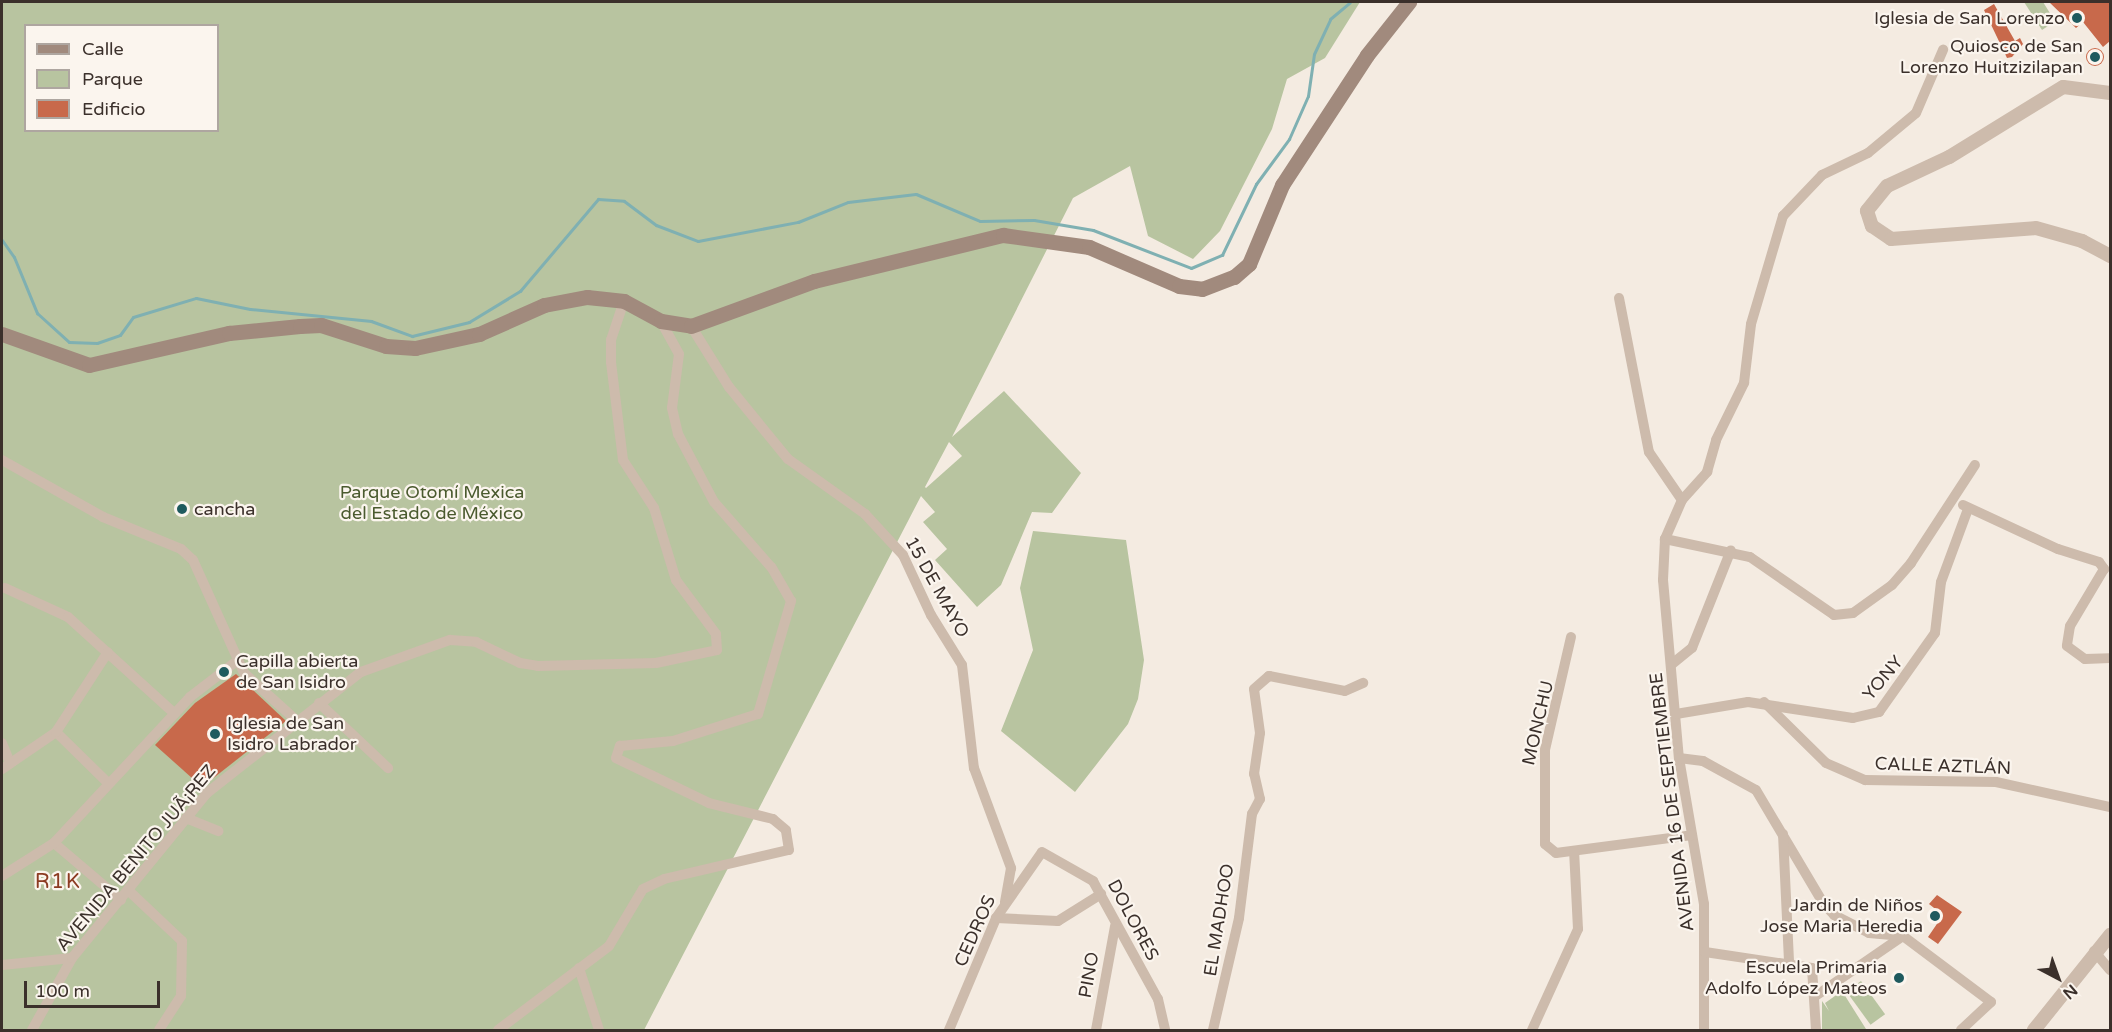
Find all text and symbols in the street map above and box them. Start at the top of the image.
place label: Iglesia de San Lorenzo [1874,7,2065,29]
marker: Iglesia de San Lorenzo [2070,11,2084,25]
legend [24,24,219,132]
place label: Quiosco de San Lorenzo Huitzizilapan [1900,36,2083,78]
text: Calle [82,38,124,60]
marker: Quiosco de San Lorenzo Huitzizilapan [2088,50,2102,64]
text: Parque [82,68,143,90]
text: Edificio [82,98,146,120]
park label: Parque Otomí Mexica del Estado de México [340,482,524,524]
place label: cancha [194,498,255,520]
marker: cancha [175,502,189,516]
street label: 15 DE MAYO [900,533,974,641]
place label: Capilla abierta de San Isidro [236,651,358,694]
street label: YONY [1858,651,1908,705]
marker: Capilla abierta de San Isidro [217,665,231,679]
street label: AVENIDA 16 DE SEPTIEMBRE [1645,671,1699,933]
street label: MONCHU [1518,679,1558,767]
place label: Iglesia de San Isidro Labrador [227,713,357,756]
marker: Iglesia de San Isidro Labrador [208,727,222,741]
street label: CALLE AZTLÁN [1874,753,2012,779]
street label: AVENIDA BENITO JUÃ¡REZ [52,760,220,956]
street label: EL MADHOO [1199,862,1239,978]
district label: R1K [35,869,81,895]
street label: DOLORES [1103,876,1163,964]
street label: CEDROS [950,892,1000,970]
place label: Jardin de Niños Jose Maria Heredia [1760,895,1923,938]
marker: Jardin de Niños Jose Maria Heredia [1928,909,1942,923]
north arrow [2028,948,2088,1008]
street label: PINO [1074,950,1104,1000]
place label: Escuela Primaria Adolfo López Mateos [1705,957,1887,1000]
scale bar [27,969,164,1007]
marker: Escuela Primaria Adolfo López Mateos [1892,971,1906,985]
text: 100 m [35,980,90,1002]
text: N [2058,980,2081,1003]

